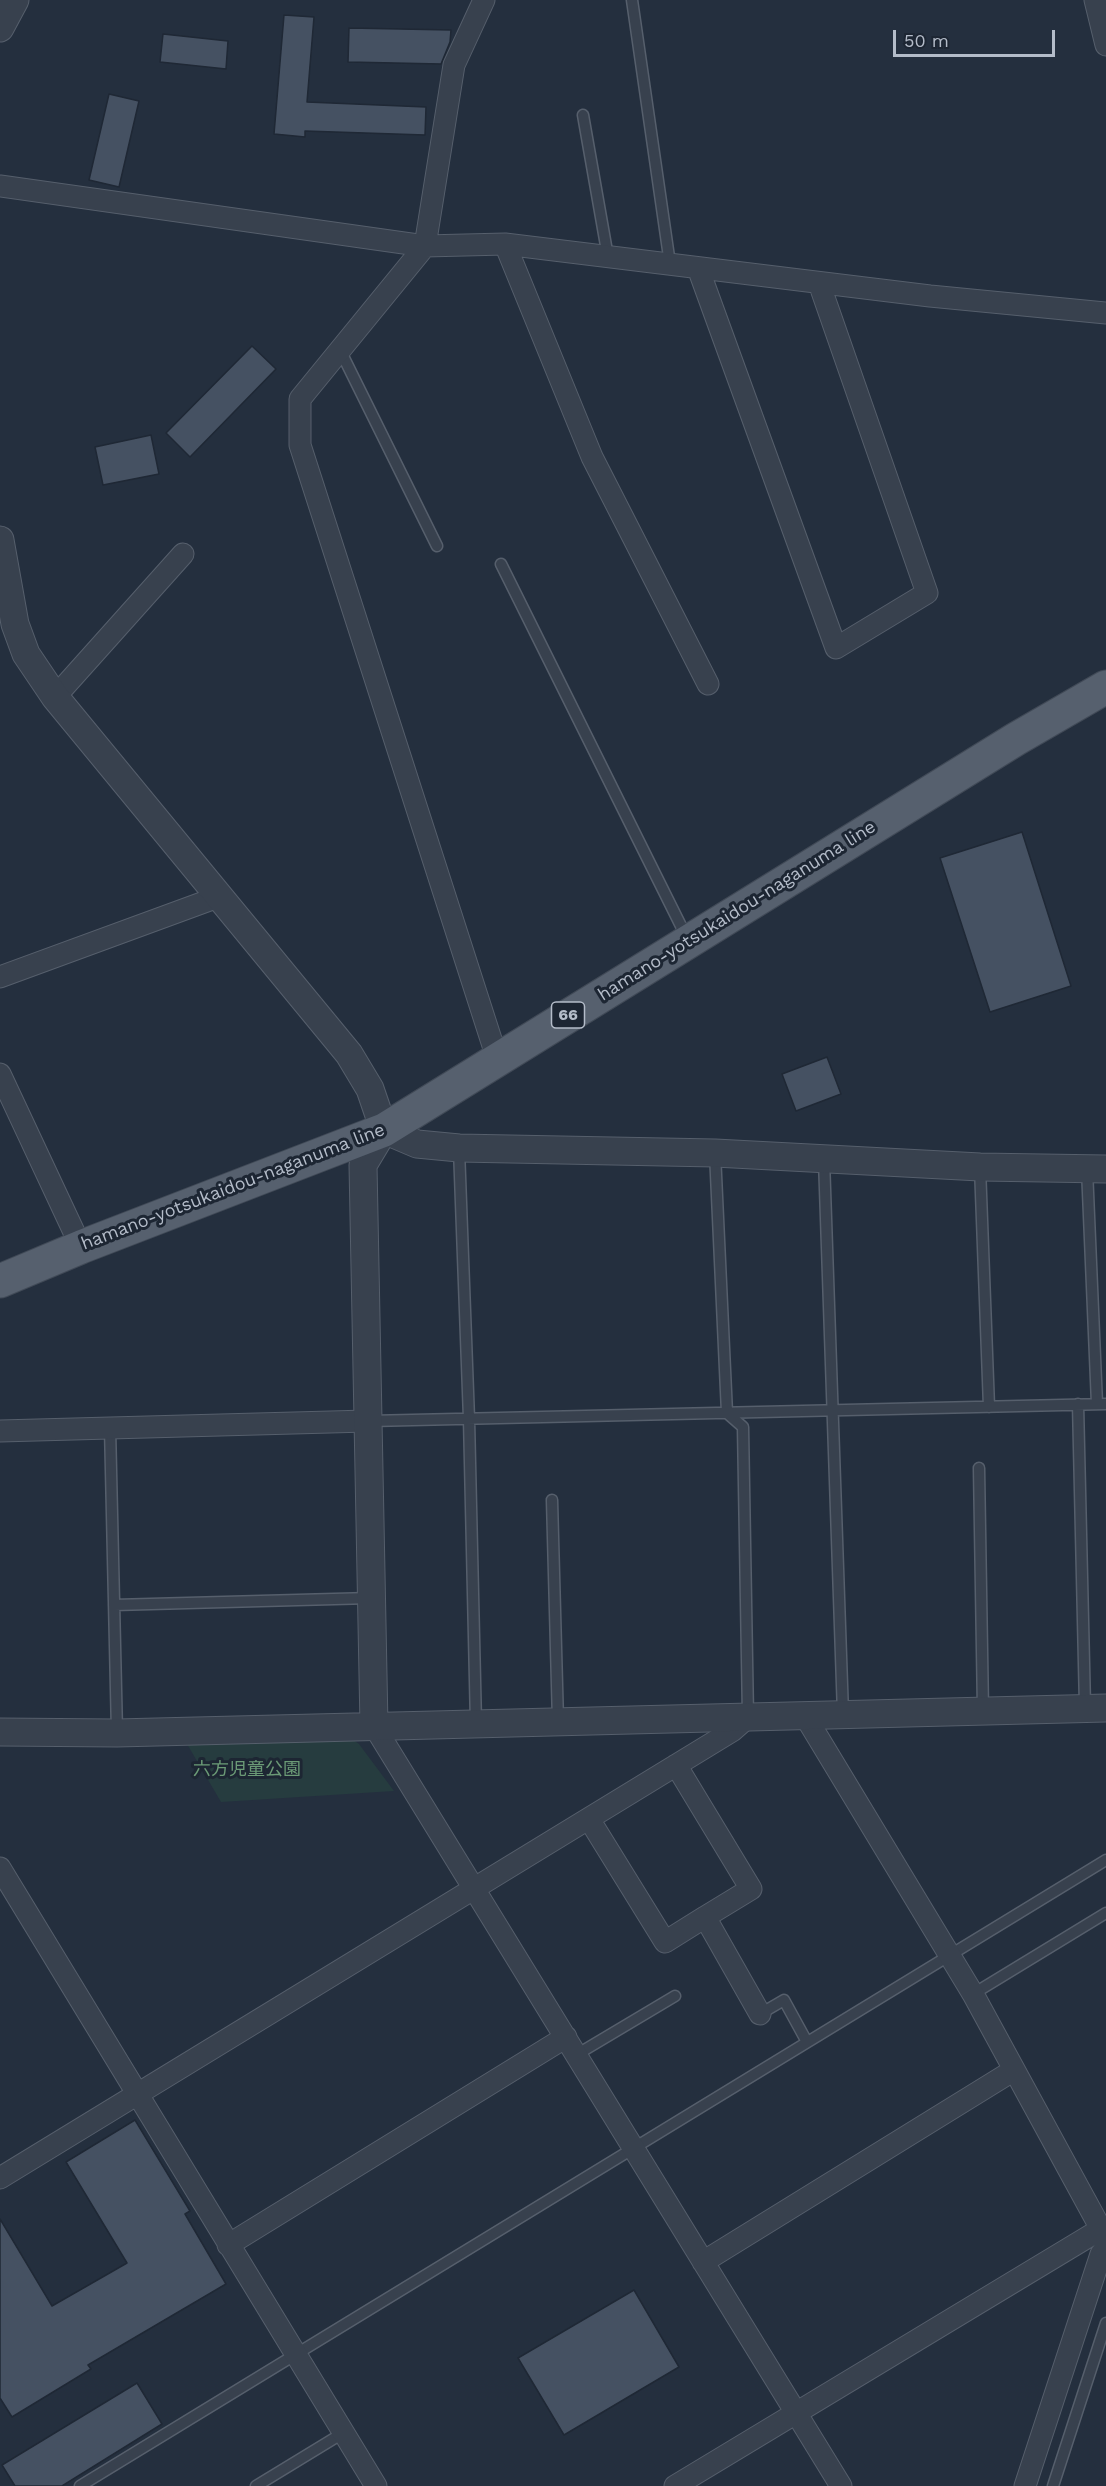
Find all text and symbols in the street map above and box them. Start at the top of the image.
scale bar [896,18,1058,56]
text: 50 m [904,30,949,51]
street label: hamano-yotsukaidou-naganuma line [594,816,880,1006]
road number: 66 [552,1002,584,1028]
street label: hamano-yotsukaidou-naganuma line [78,1119,388,1255]
park label: 六方児童公園 [193,1759,301,1781]

